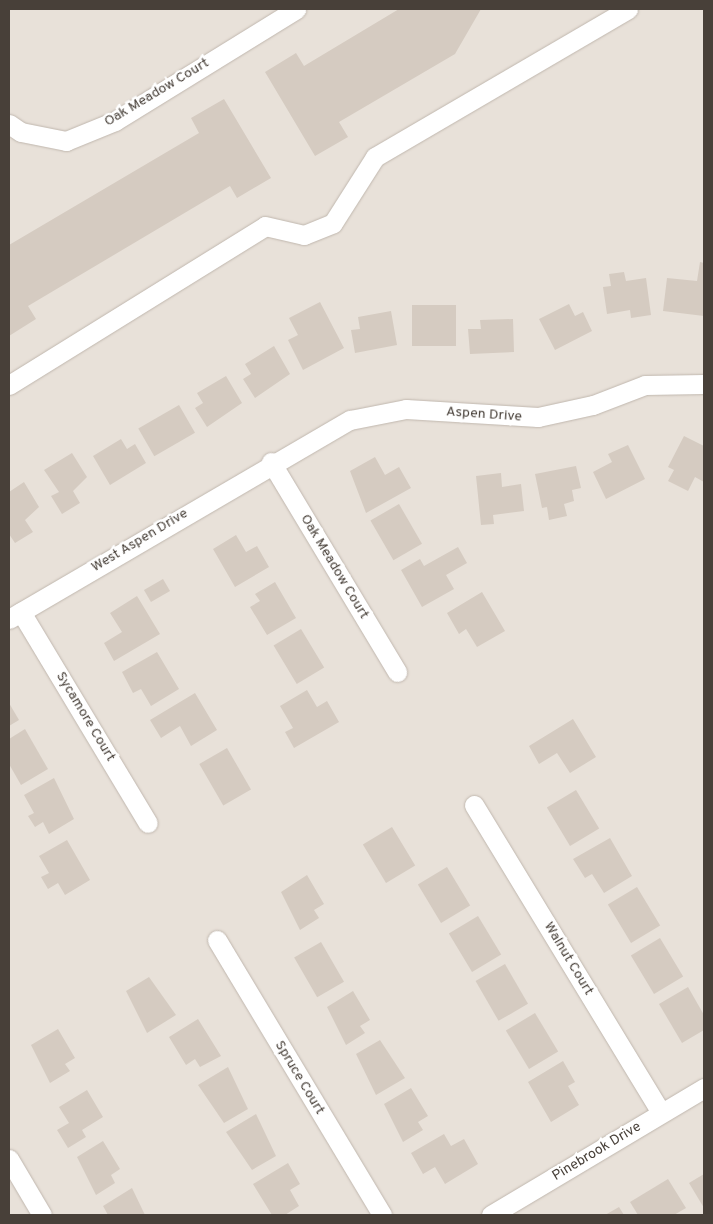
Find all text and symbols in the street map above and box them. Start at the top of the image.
street label: Oak Meadow Court [102,55,212,131]
street label: Aspen Drive [445,404,523,426]
street label: West Aspen Drive [89,505,191,577]
street label: Oak Meadow Court [296,512,372,622]
street label: Sycamore Court [52,669,118,765]
street label: Walnut Court [540,919,596,999]
street label: Spruce Court [270,1038,328,1118]
street label: Pinebrook Drive [550,1119,644,1185]

